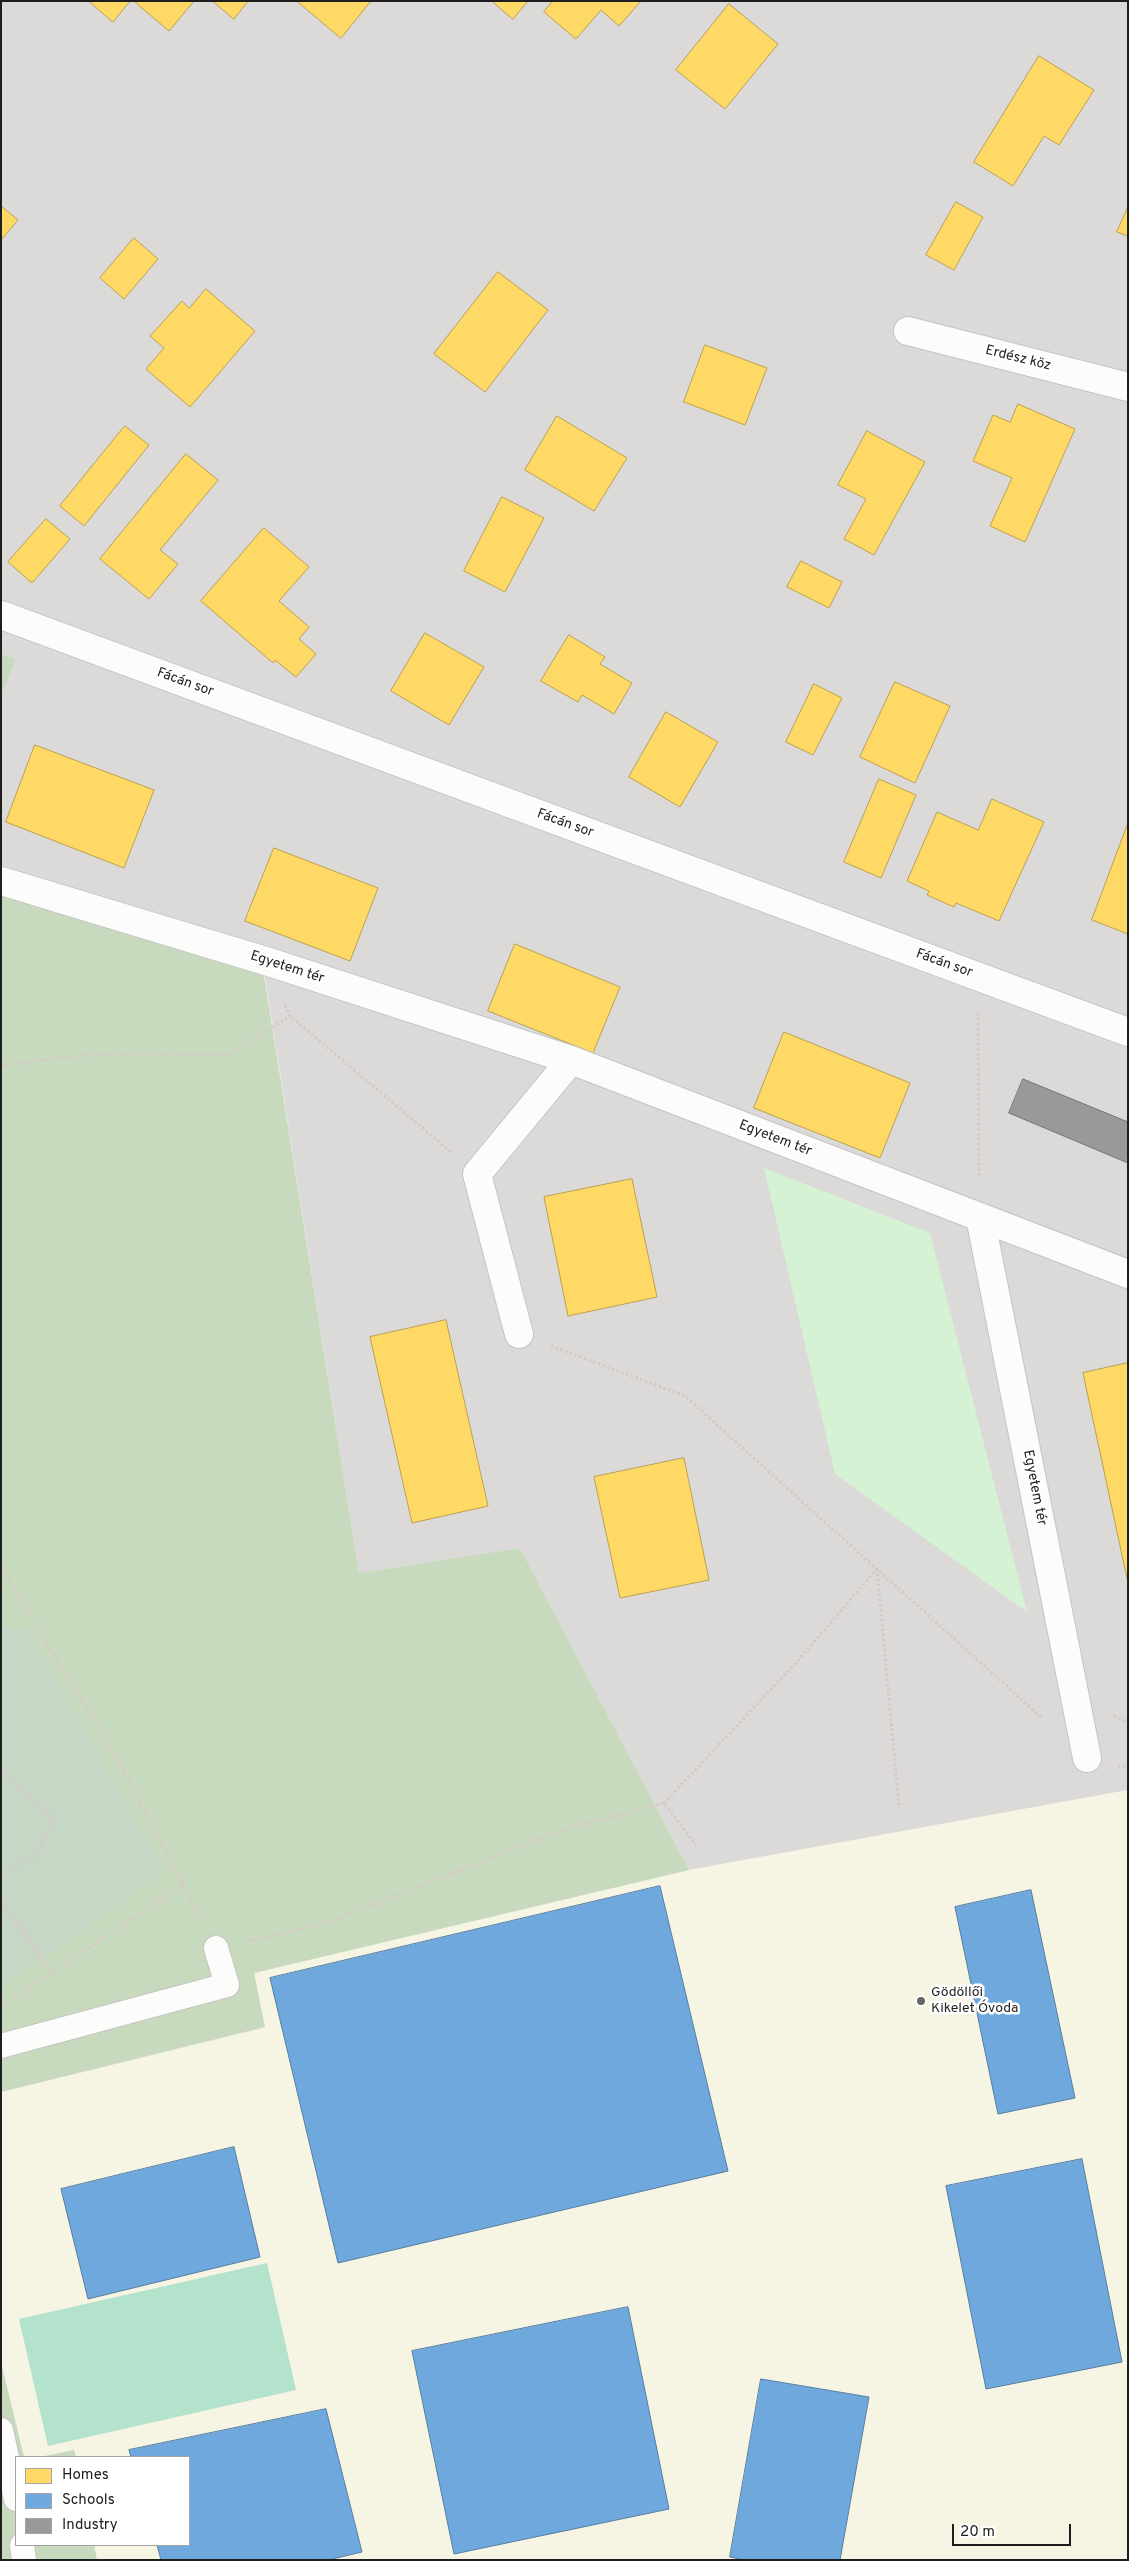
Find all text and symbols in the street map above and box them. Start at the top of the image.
street label: Erdész köz [983,343,1053,375]
street label: Fácán sor [154,665,216,701]
street label: Fácán sor [534,806,596,842]
street label: Fácán sor [913,946,975,982]
street label: Egyetem tér [248,948,326,988]
street label: Egyetem tér [736,1117,814,1161]
street label: Egyetem tér [1018,1449,1050,1527]
place label: Gödöllői Kikelet Óvoda [931,1985,1018,2018]
marker: Gödöllői Kikelet Óvoda [915,1995,927,2007]
legend [15,2456,190,2546]
text: Homes [62,2466,109,2485]
text: Schools [62,2491,115,2510]
scale bar [954,2514,1073,2546]
text: Industry [62,2516,118,2535]
text: 20 m [960,2523,995,2542]

